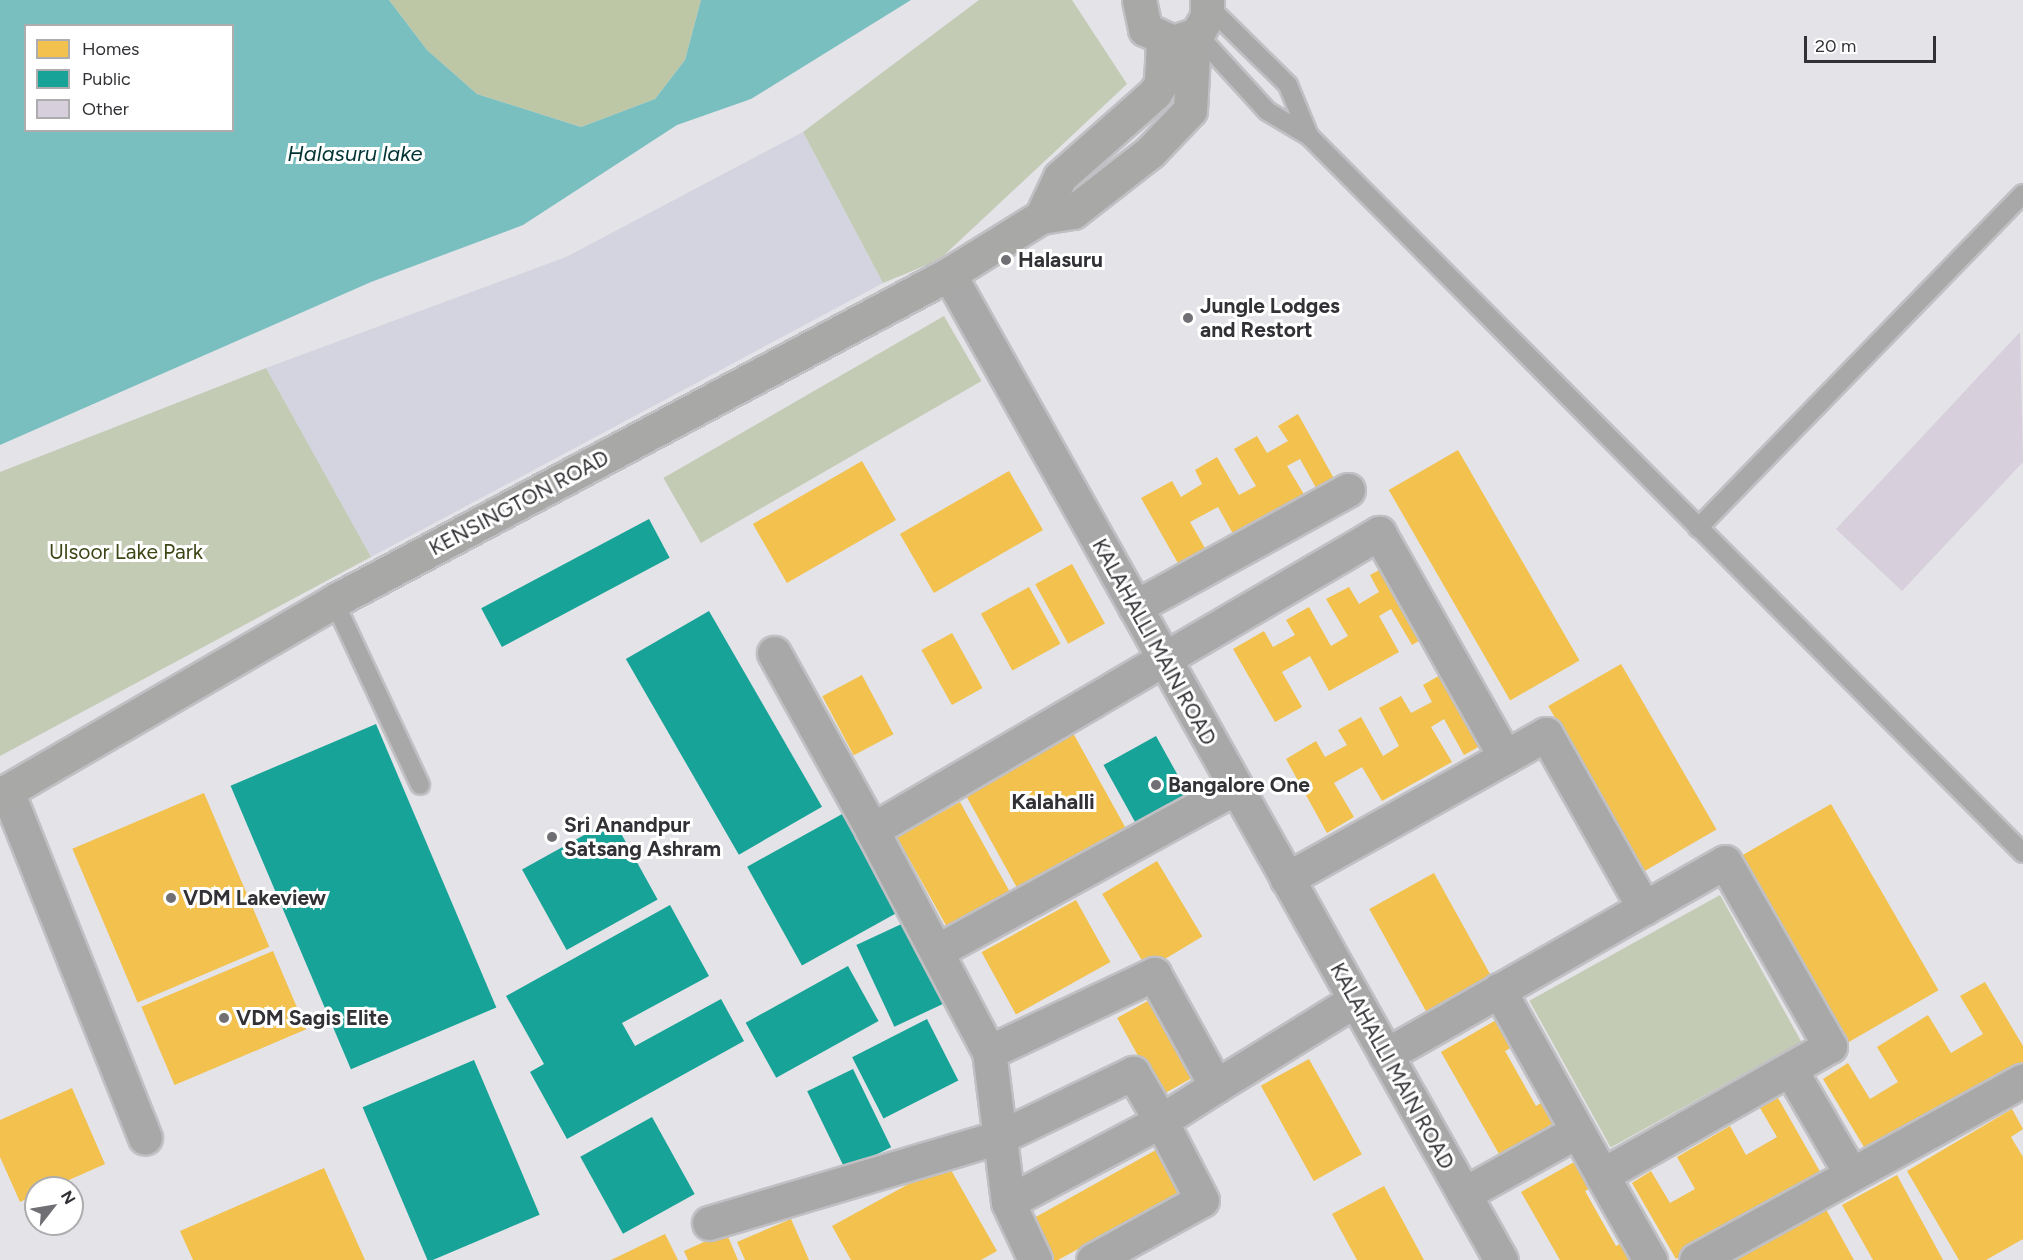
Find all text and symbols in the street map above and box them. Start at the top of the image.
legend [24,24,234,132]
scale bar [1807,24,1939,62]
text: 20 m [1815,35,1856,57]
text: Homes [82,38,140,60]
text: Public [82,68,131,90]
text: Other [82,98,129,120]
water label: Halasuru lake [287,141,423,167]
place label: Halasuru [1018,247,1103,273]
marker: Halasuru [999,253,1013,267]
place label: Jungle Lodges and Restort [1200,293,1340,343]
marker: Jungle Lodges and Restort [1181,311,1195,325]
street label: KENSINGTON ROAD [425,445,613,561]
street label: KALAHALLI MAIN ROAD [1087,534,1221,750]
park label: Ulsoor Lake Park [49,539,203,565]
place label: Bangalore One [1168,772,1310,798]
marker: Bangalore One [1149,778,1163,792]
district label: Kalahalli [1011,789,1095,815]
place label: Sri Anandpur Satsang Ashram [564,812,721,862]
marker: Sri Anandpur Satsang Ashram [545,830,559,844]
place label: VDM Lakeview [183,885,326,911]
marker: VDM Lakeview [164,891,178,905]
street label: KALAHALLI MAIN ROAD [1325,958,1459,1174]
place label: VDM Sagis Elite [236,1005,389,1031]
marker: VDM Sagis Elite [217,1011,231,1025]
north arrow [24,1176,84,1236]
text: N [57,1187,79,1208]

